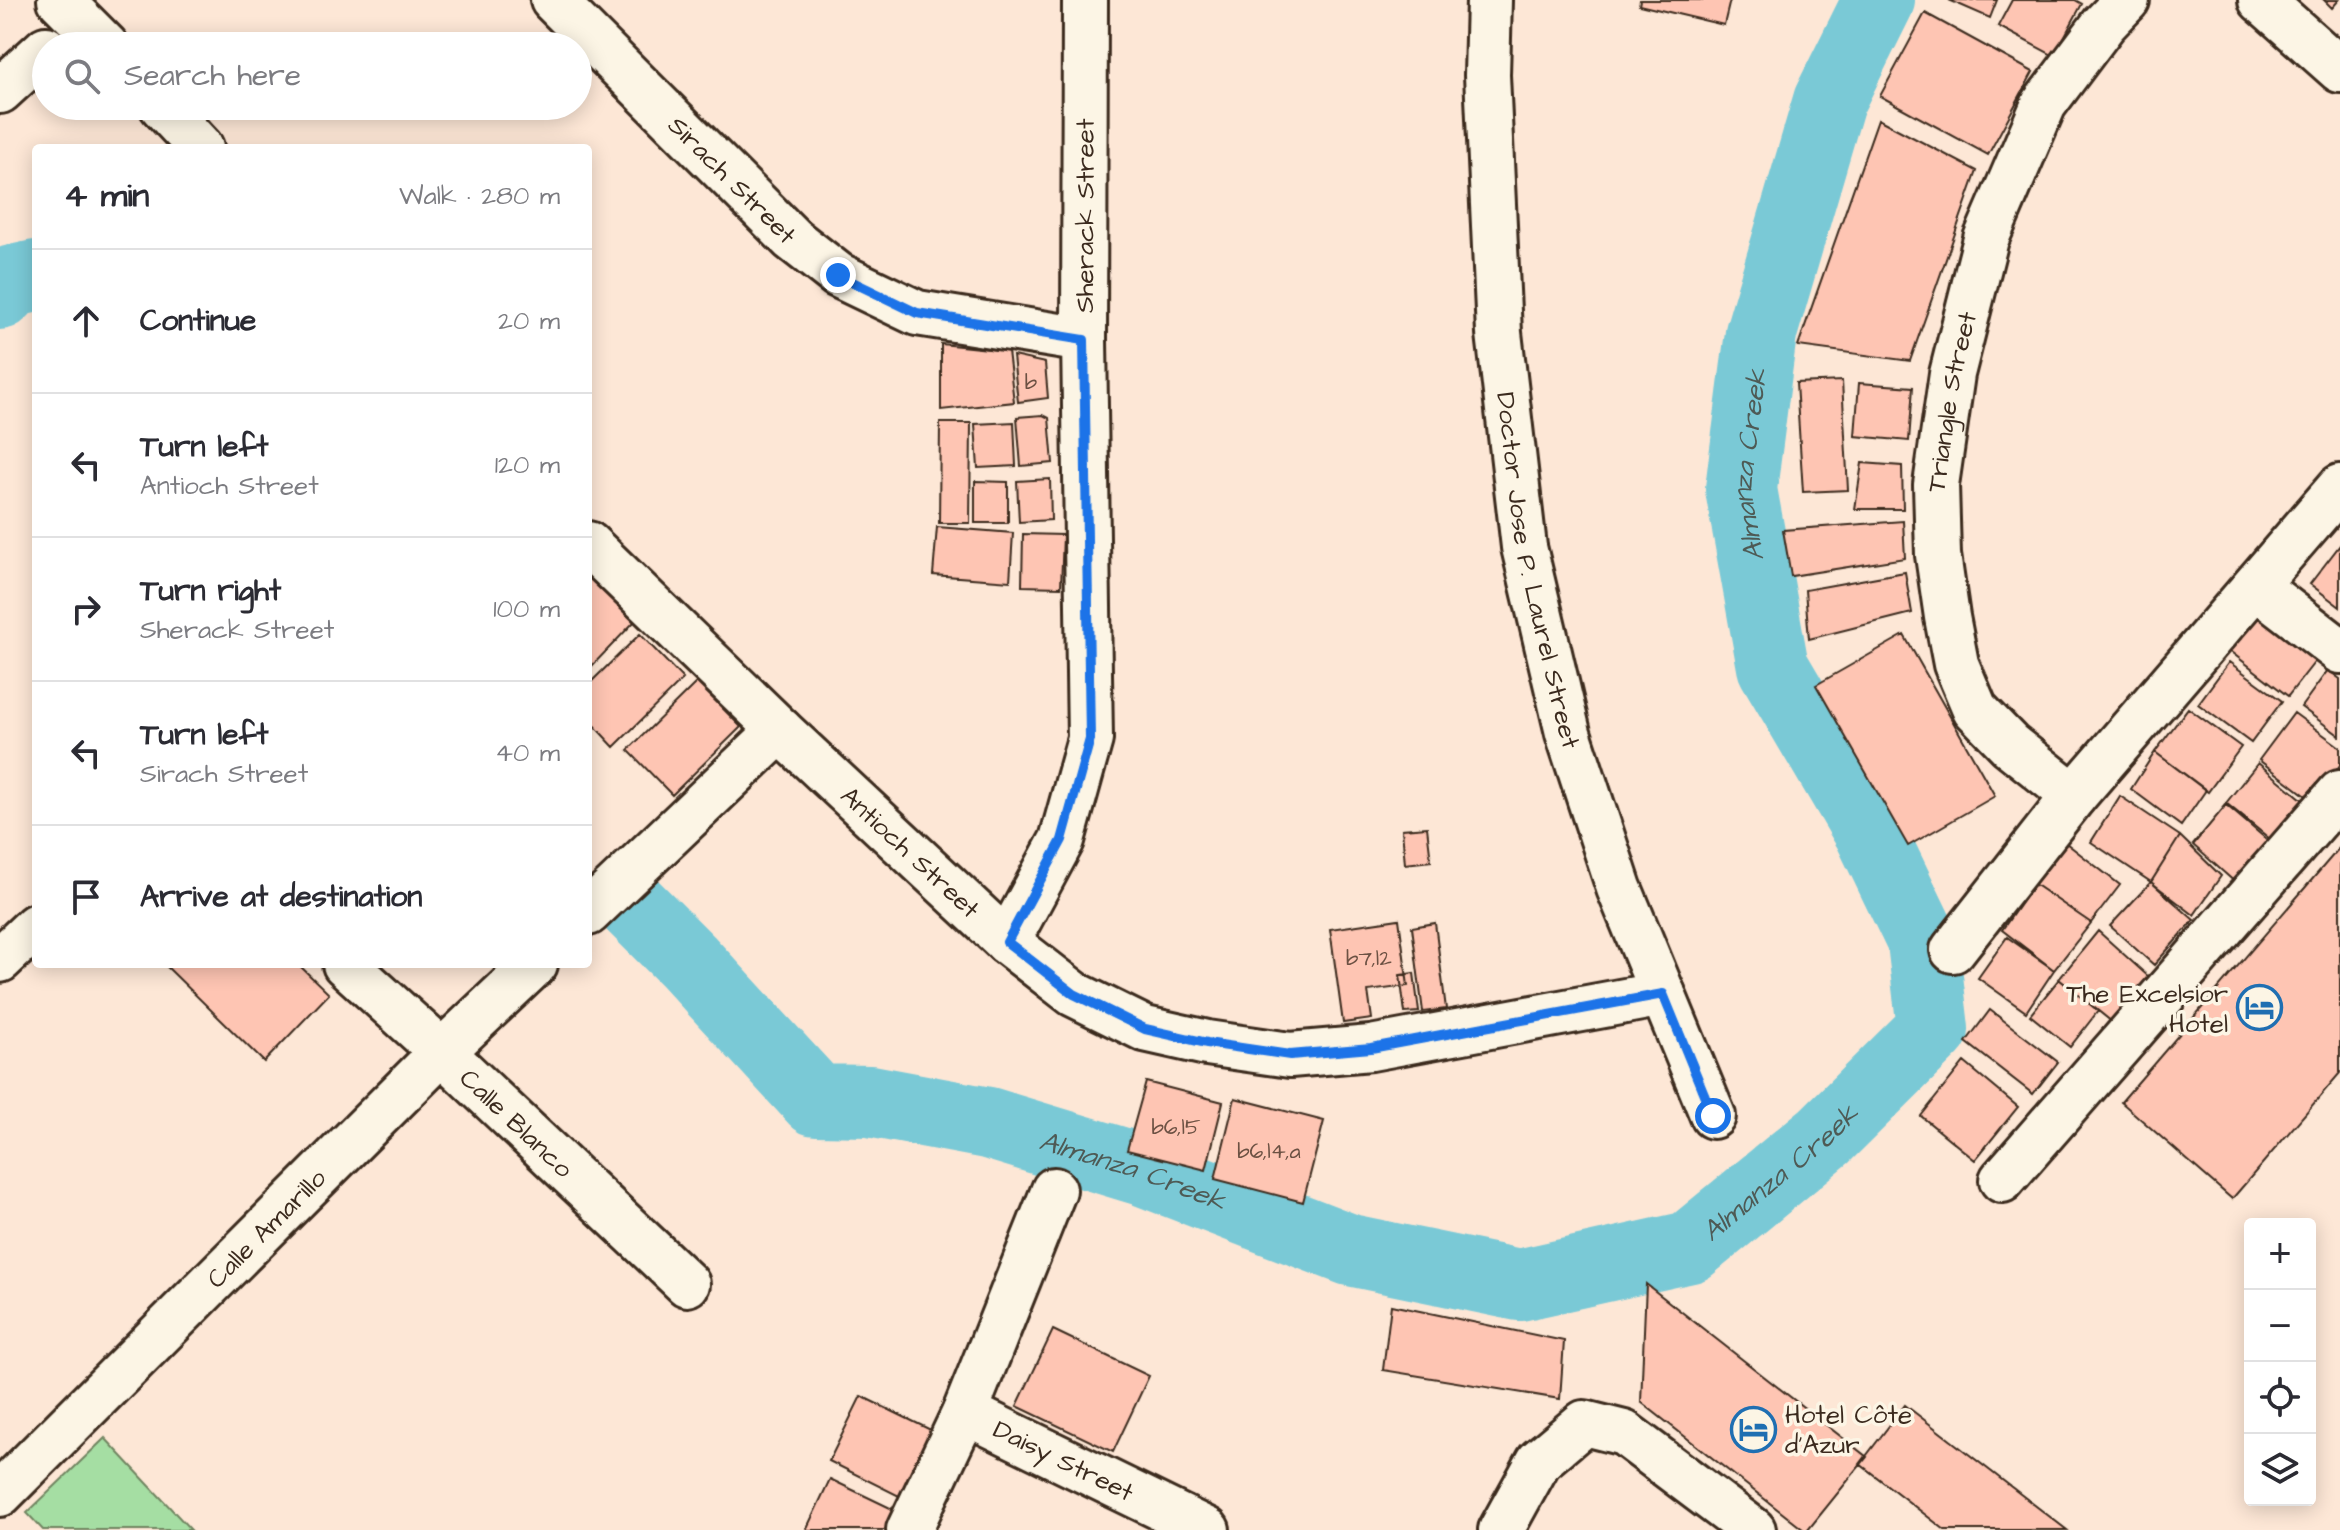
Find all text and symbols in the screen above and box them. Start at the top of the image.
search box [32,32,592,120]
icon: search [60,54,104,98]
text: Search here [124,55,301,97]
street label: Sirach Street [660,108,804,253]
street label: Sherack Street [1067,118,1104,313]
text: 4 min [64,172,149,220]
text: Walk · 280 m [399,178,560,214]
route end [820,257,856,293]
icon: ahead [64,299,108,343]
text: Continue [140,300,256,342]
text: 20 m [498,303,560,339]
street label: Triangle Street [1918,307,1986,495]
water label: Almanza Creek [1723,366,1777,564]
house number: b [1025,367,1037,398]
street label: Doctor Jose P. Laurel Street [1487,390,1589,754]
text: Turn left [140,426,268,468]
icon: left [64,443,108,487]
text: 120 m [495,447,560,483]
text: Antioch Street [140,468,319,504]
text: Turn right [140,570,281,612]
icon: right [64,587,108,631]
text: 100 m [493,591,560,627]
text: Sherack Street [140,612,334,648]
text: Turn left [140,714,268,756]
icon: left [64,731,108,775]
text: 40 m [495,735,560,771]
text: Sirach Street [140,756,308,792]
street label: Antioch Street [832,779,988,927]
icon: arrive [64,875,108,919]
text: Arrive at destination [140,876,422,918]
house number: b7,l2 [1346,943,1392,974]
place label: The Excelsior Hotel [2066,976,2228,1042]
hotel icon: The Excelsior Hotel [2235,984,2283,1032]
street label: Calle Blanco [451,1061,581,1186]
water label: Almanza Creek [1694,1095,1868,1251]
route start [1695,1098,1731,1134]
house number: b6,l5 [1151,1112,1201,1143]
water label: Almanza Creek [1035,1122,1232,1222]
house number: b6,l4,a [1237,1136,1301,1167]
street label: Calle Amarillo [199,1161,335,1297]
map controls [2244,1218,2316,1506]
button: + [2244,1218,2316,1290]
button: − [2244,1290,2316,1362]
button: locate [2244,1362,2316,1434]
place label: Hotel Côte d'Azur [1785,1397,1912,1463]
hotel icon: Hotel Côte d'Azur [1730,1405,1778,1453]
street label: Daisy Street [987,1412,1140,1511]
button: layers [2244,1434,2316,1506]

